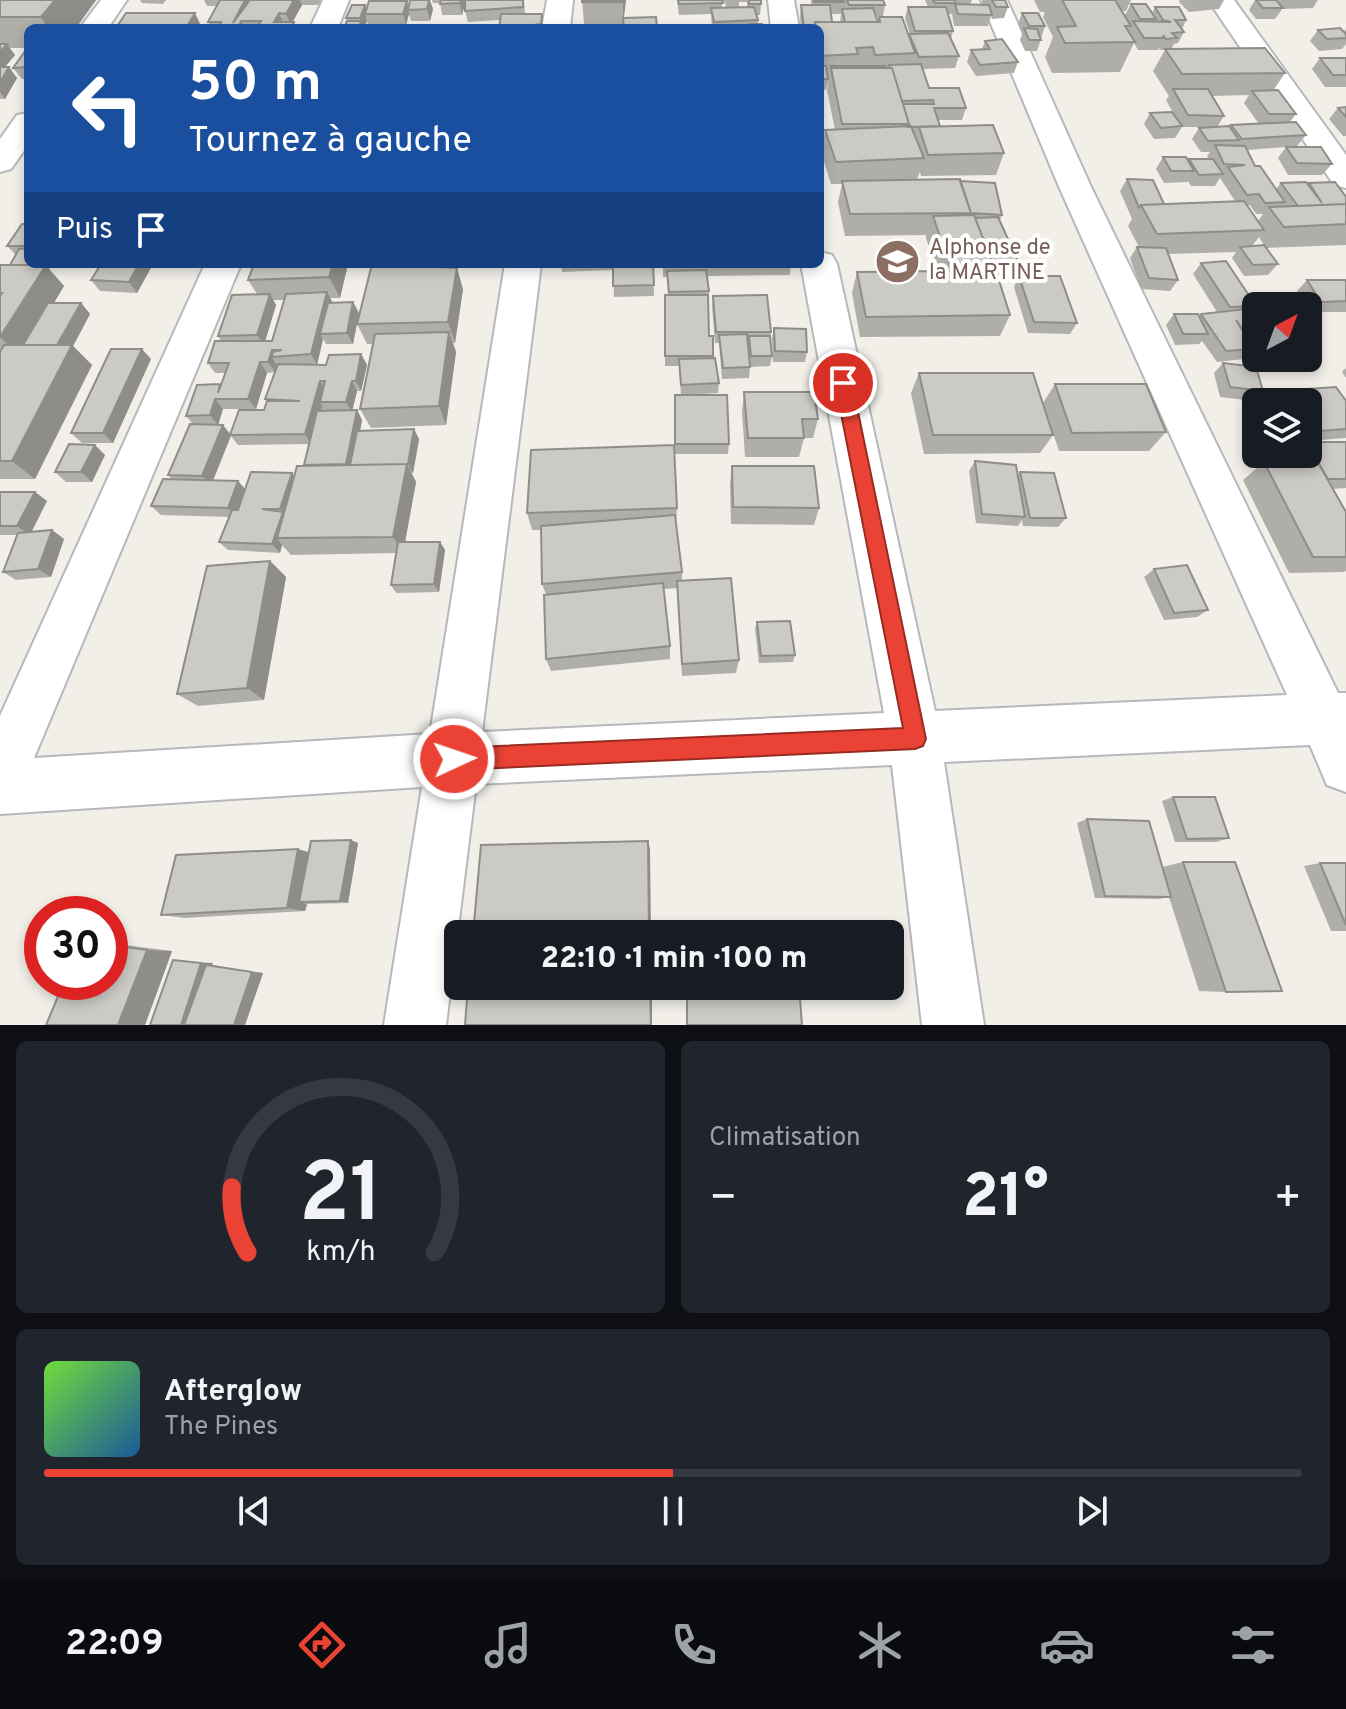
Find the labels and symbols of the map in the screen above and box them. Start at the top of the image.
place label: Alphonse de la MARTINE [929,235,1051,287]
school or university icon: Alphonse de la MARTINE [874,237,922,285]
north arrow [1242,292,1322,372]
pin [809,349,877,417]
position arrow [412,717,496,801]
speed limit sign: 30 [24,896,128,1000]

